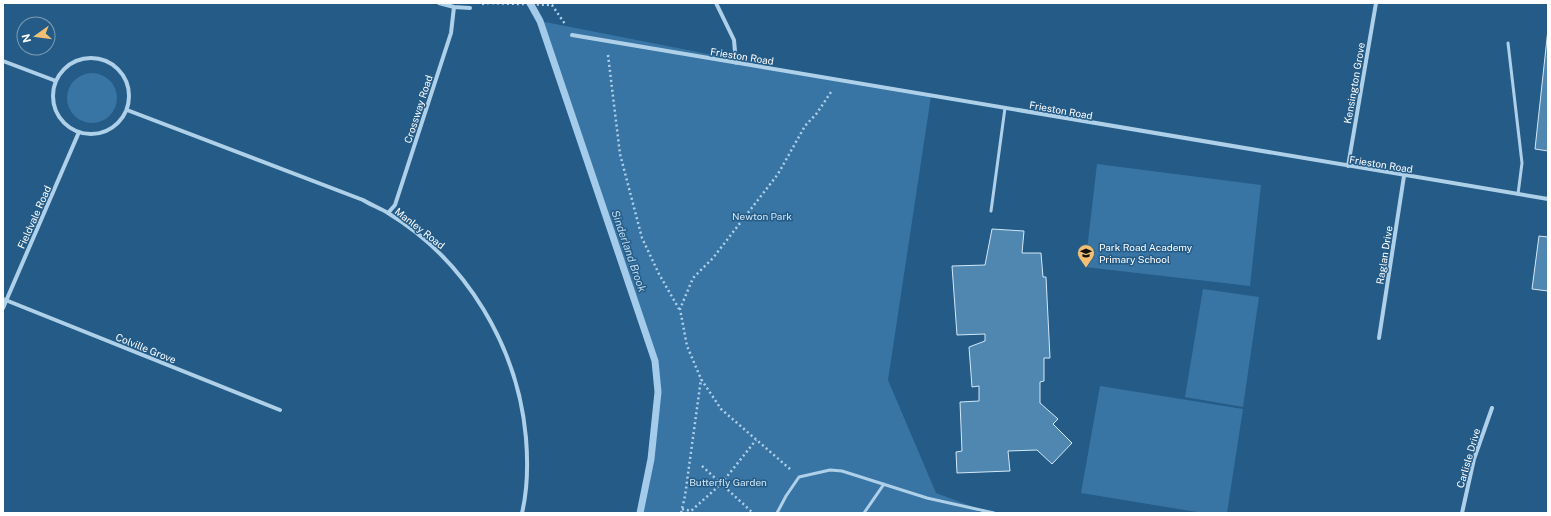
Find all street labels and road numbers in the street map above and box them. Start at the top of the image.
street label: Kensington Grove [1341,41,1367,125]
street label: Frieston Road [709,45,775,67]
street label: Crossway Road [401,73,435,145]
street label: Frieston Road [1028,99,1094,121]
street label: Frieston Road [1348,153,1414,175]
street label: Fieldvale Road [15,184,53,250]
street label: Manley Road [393,205,447,251]
street label: Raglan Drive [1373,225,1395,285]
street label: Colville Grove [114,330,178,366]
street label: Carlisle Drive [1454,426,1482,489]

